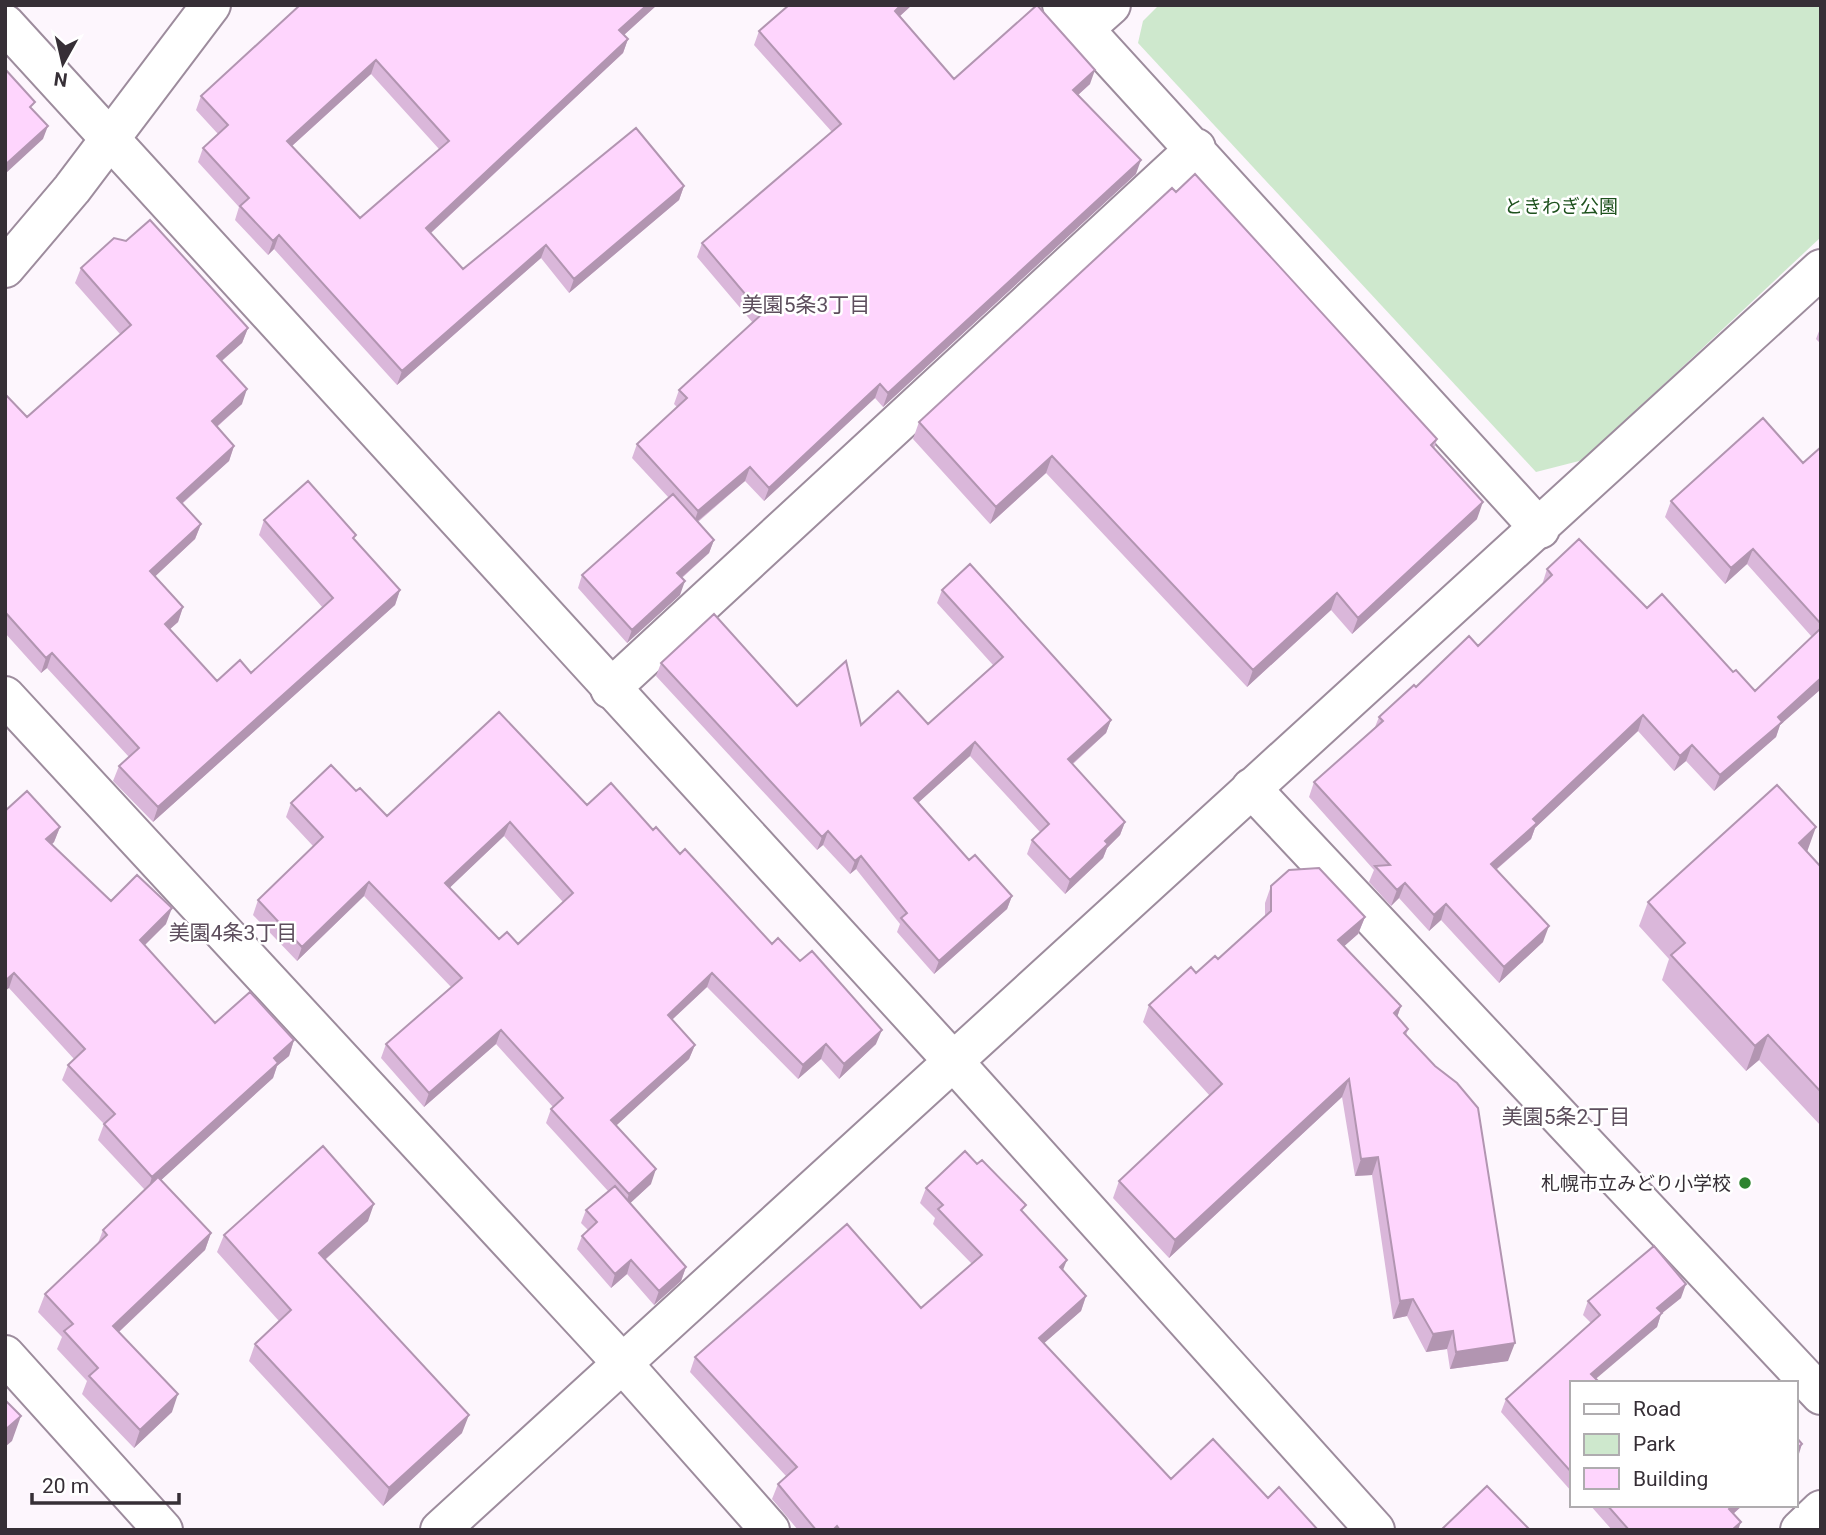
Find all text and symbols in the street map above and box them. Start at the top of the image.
north arrow [28,28,98,98]
text: N [52,67,69,92]
park label: ときわぎ公園 [1504,195,1618,218]
district label: 美園5条3丁目 [742,293,870,317]
district label: 美園4条3丁目 [169,921,297,945]
district label: 美園5条2丁目 [1502,1105,1630,1129]
place label: 札幌市立みどり小学校 [1541,1172,1731,1195]
marker: 札幌市立みどり小学校 [1737,1175,1753,1191]
legend [1570,1381,1798,1507]
text: Road [1633,1397,1681,1421]
text: Park [1633,1432,1676,1456]
scale bar [32,1462,178,1506]
text: Building [1633,1467,1708,1491]
text: 20 m [42,1474,89,1498]

